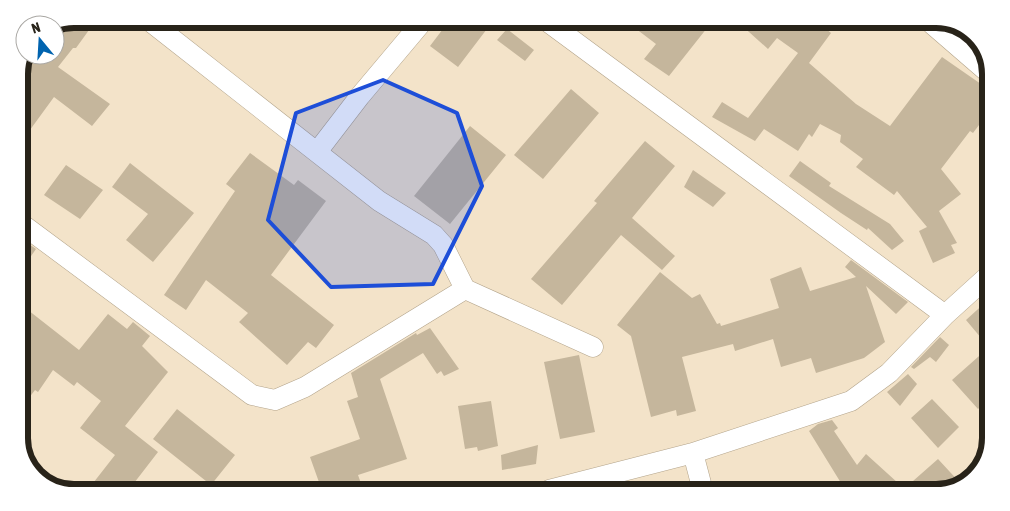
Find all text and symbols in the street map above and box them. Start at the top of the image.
north arrow [15,15,65,65]
text: N [30,19,42,37]

